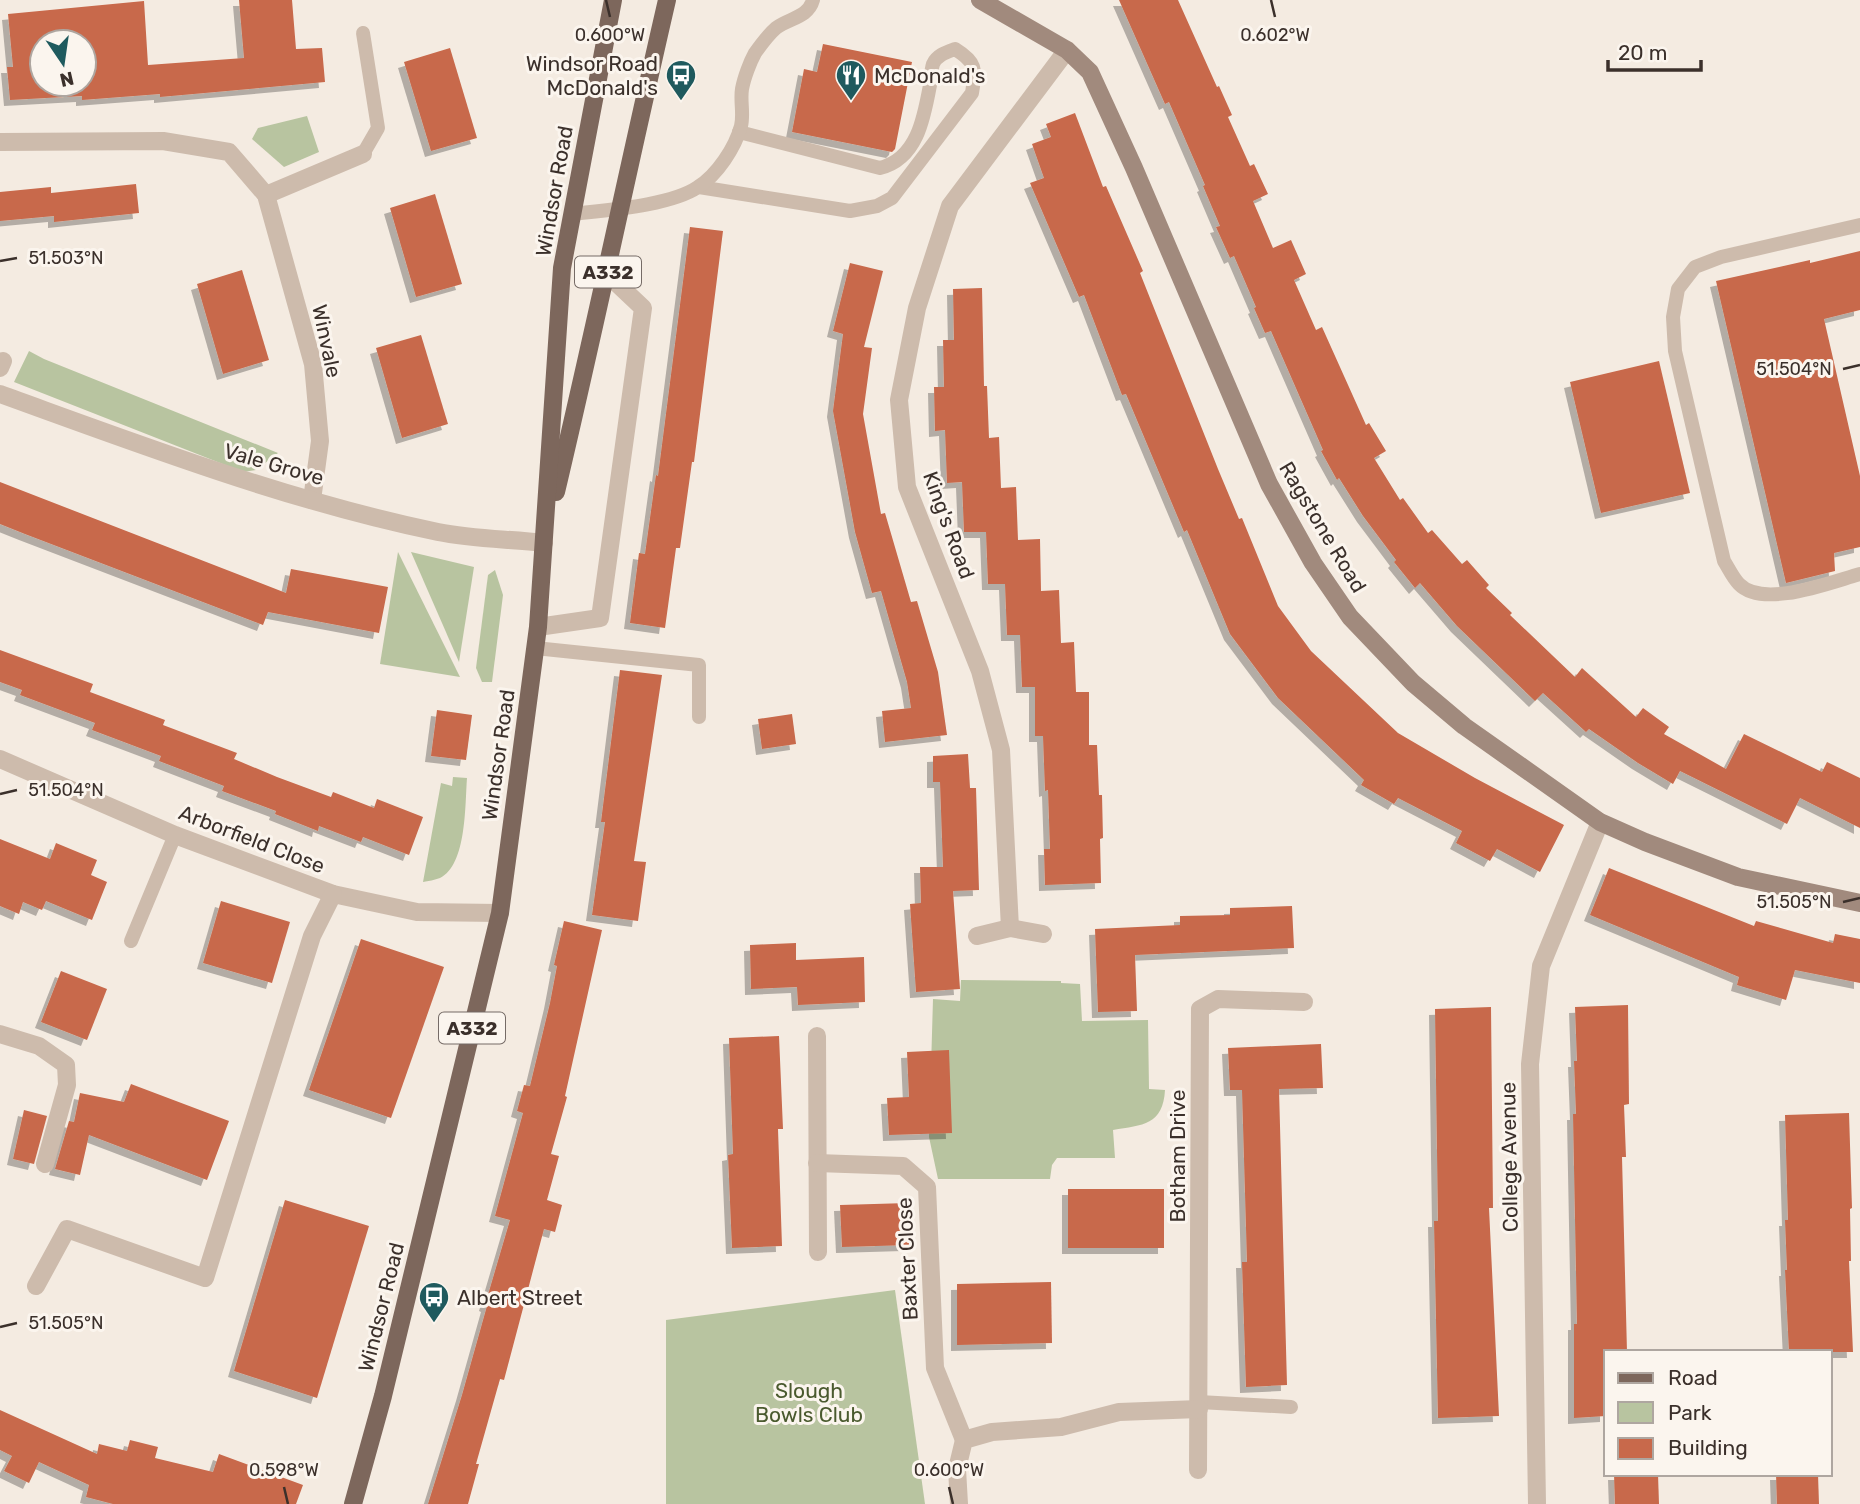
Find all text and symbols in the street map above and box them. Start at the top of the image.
text: 0.600°W [575,24,645,46]
text: 0.602°W [1240,24,1310,46]
north arrow [28,28,98,98]
scale bar [1608,28,1701,72]
text: 20 m [1618,40,1667,65]
place label: Windsor Road McDonald's [526,51,658,100]
bus stop icon: Windsor Road McDonald's [664,58,698,102]
restaurant icon: McDonald's [834,58,868,102]
place label: McDonald's [874,63,986,88]
text: N [57,66,76,92]
street label: Windsor Road [530,124,578,258]
text: 51.503°N [28,247,104,269]
road number: A332 [575,256,641,288]
street label: Winvale [307,302,347,380]
text: 51.504°N [1756,358,1832,380]
street label: Vale Grove [221,438,327,490]
street label: Ragstone Road [1274,457,1372,597]
street label: King's Road [918,468,980,582]
street label: Windsor Road [476,688,520,822]
text: 51.504°N [28,779,104,801]
street label: Arborfield Close [176,800,328,878]
text: 51.505°N [1757,891,1831,913]
road number: A332 [439,1012,505,1044]
street label: College Avenue [1495,1082,1523,1232]
street label: Botham Drive [1165,1090,1190,1222]
street label: Baxter Close [891,1197,923,1321]
street label: Windsor Road [353,1240,409,1374]
bus stop icon: Albert Street [417,1280,451,1324]
place label: Albert Street [457,1285,582,1310]
text: 51.505°N [29,1312,103,1334]
legend [1604,1350,1832,1476]
text: Road [1668,1365,1718,1390]
park label: Slough Bowls Club [755,1378,863,1427]
text: Park [1668,1400,1712,1425]
text: Building [1668,1435,1748,1460]
text: 0.598°W [249,1459,319,1481]
text: 0.600°W [914,1459,984,1481]

